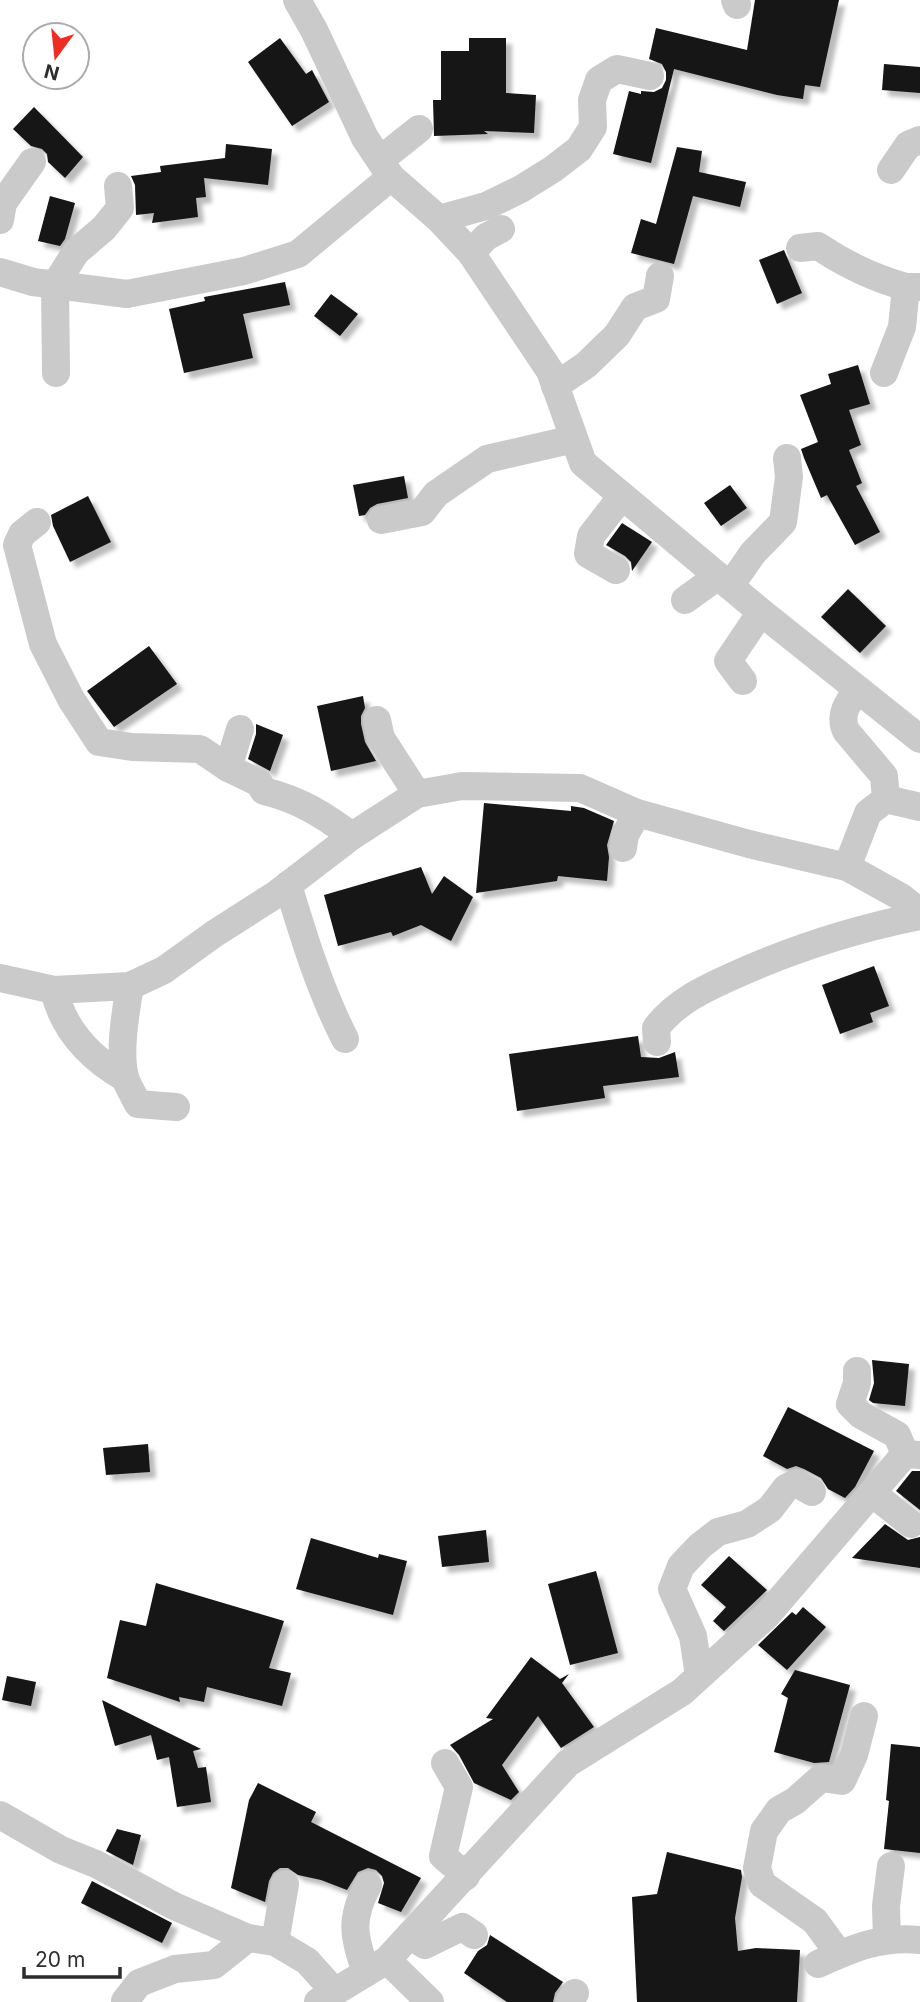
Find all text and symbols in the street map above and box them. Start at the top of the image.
north arrow [21,21,91,91]
text: N [42,59,62,85]
scale bar [24,1936,121,1980]
text: 20 m [35,1947,85,1972]

